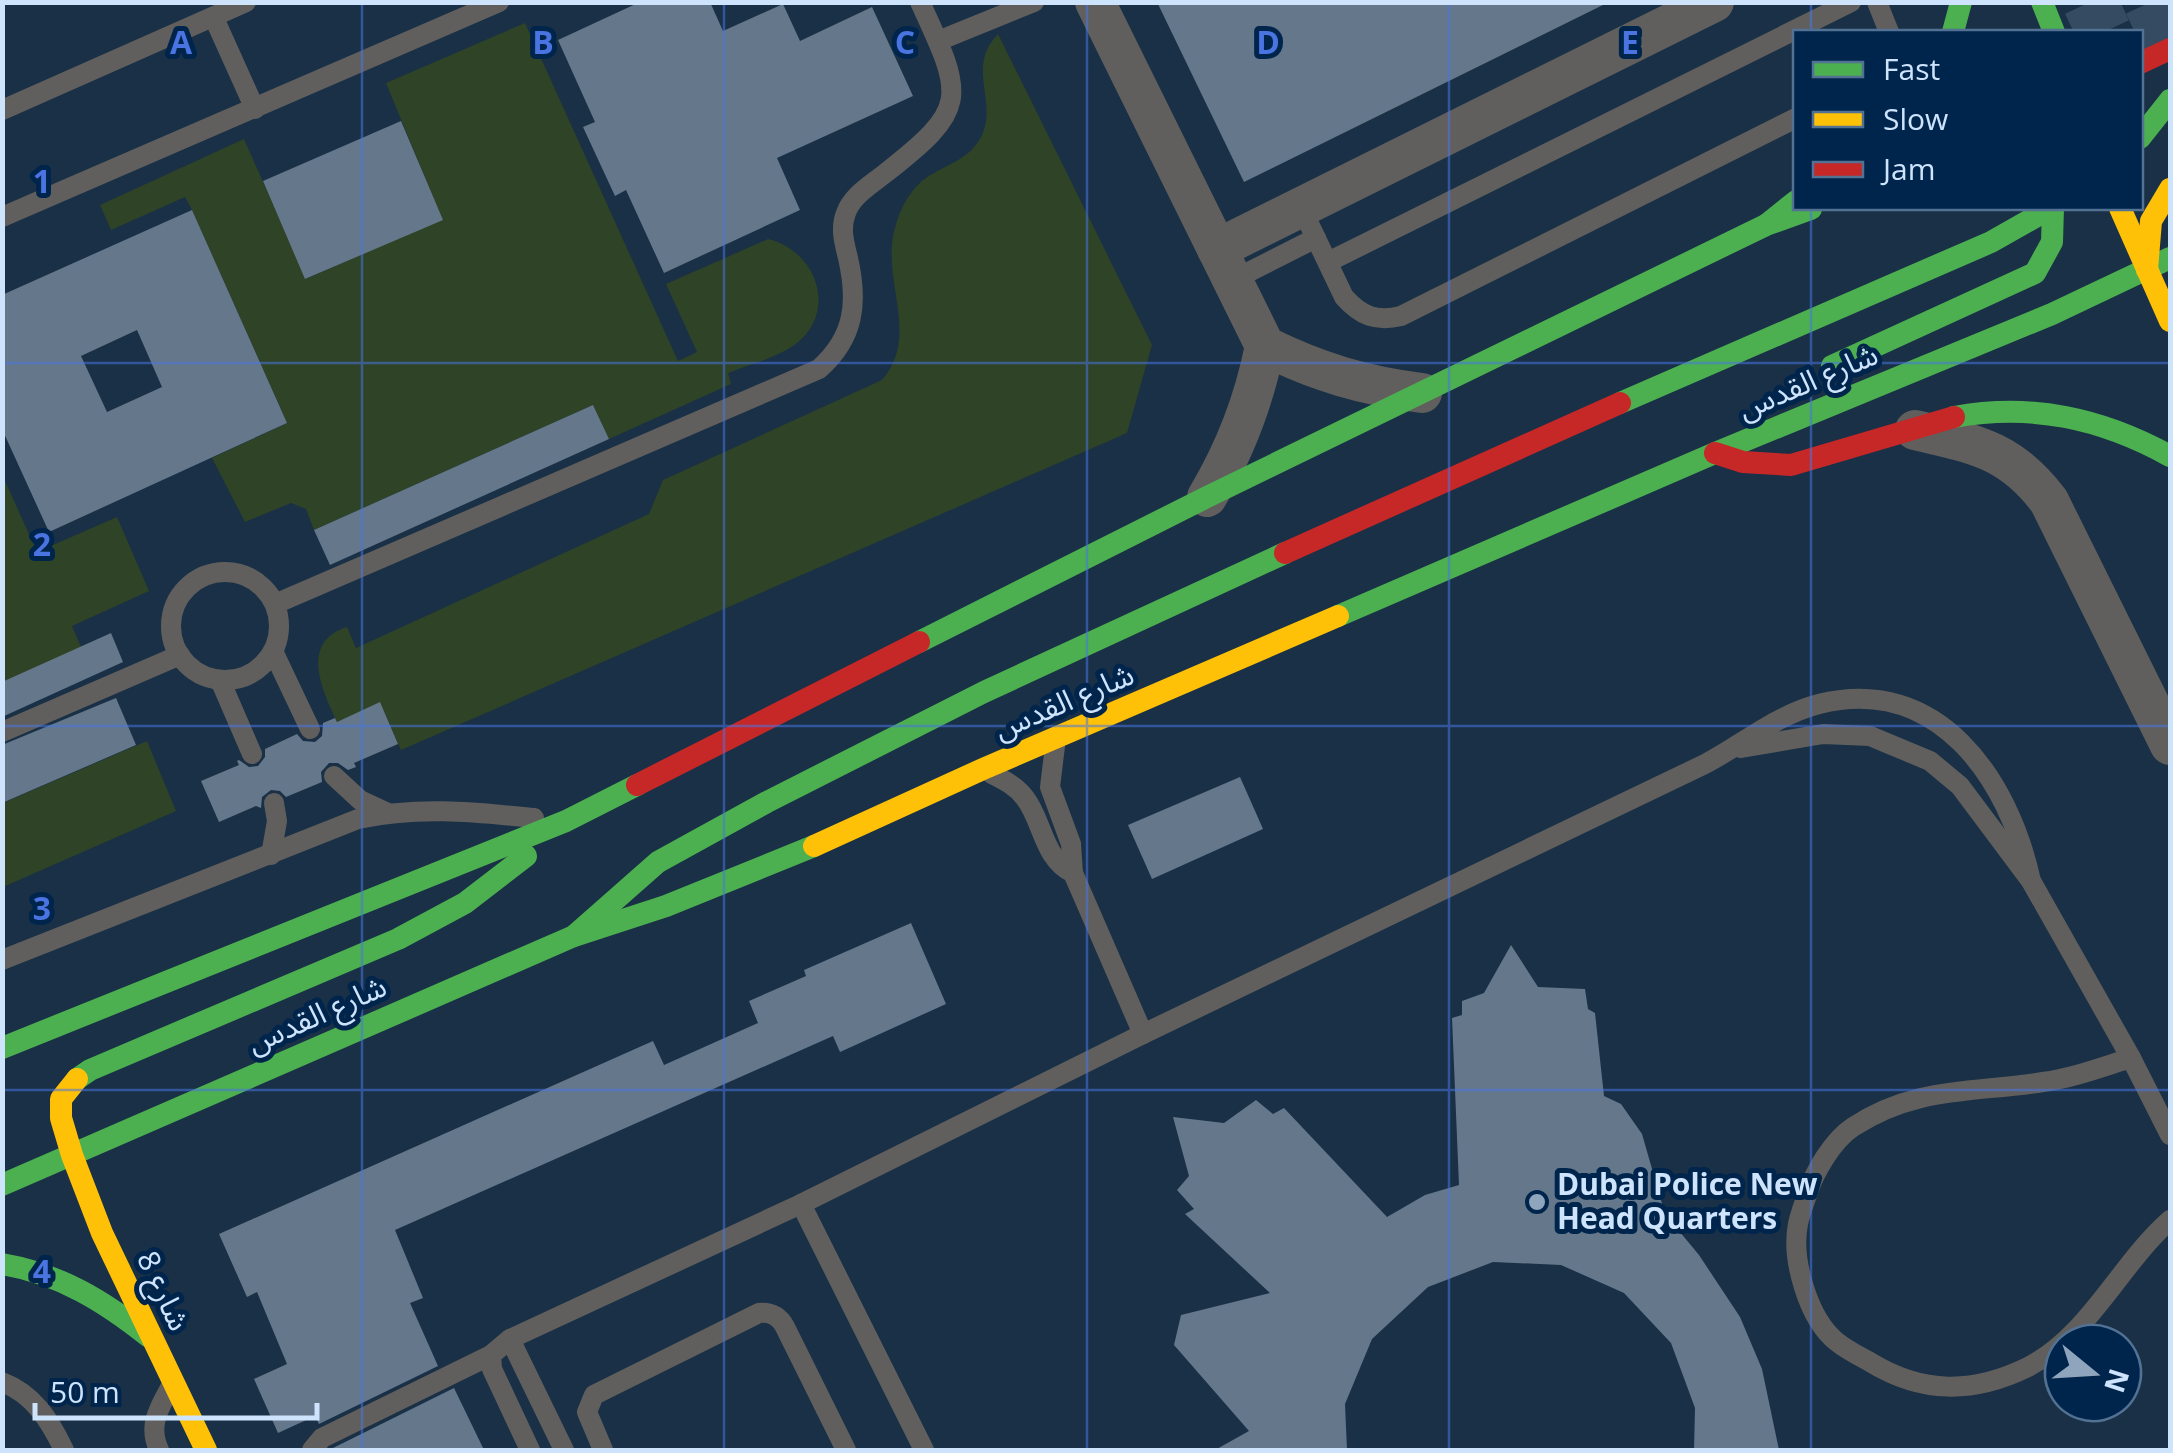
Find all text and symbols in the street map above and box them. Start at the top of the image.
text: A [170,20,193,63]
text: B [532,20,554,63]
text: C [895,20,915,63]
text: D [1256,20,1280,63]
text: E [1621,20,1639,63]
legend [1793,30,2143,210]
text: Fast [1883,48,1940,89]
text: Slow [1883,98,1948,139]
text: Jam [1880,148,1936,189]
text: 1 [33,159,51,202]
street label: شارع القدس [1731,333,1885,431]
text: 2 [33,522,51,565]
street label: شارع القدس [987,653,1141,751]
text: 3 [33,886,51,929]
street label: شارع القدس [240,965,394,1065]
place label: Dubai Police New Head Quarters [1557,1163,1818,1238]
marker: Dubai Police New Head Quarters [1526,1191,1548,1213]
street label: شارع 8 [125,1244,201,1338]
text: 4 [33,1249,51,1292]
north arrow [2043,1323,2143,1423]
scale bar [35,1358,318,1420]
text: N [2096,1364,2139,1398]
text: 50 m [50,1371,120,1412]

